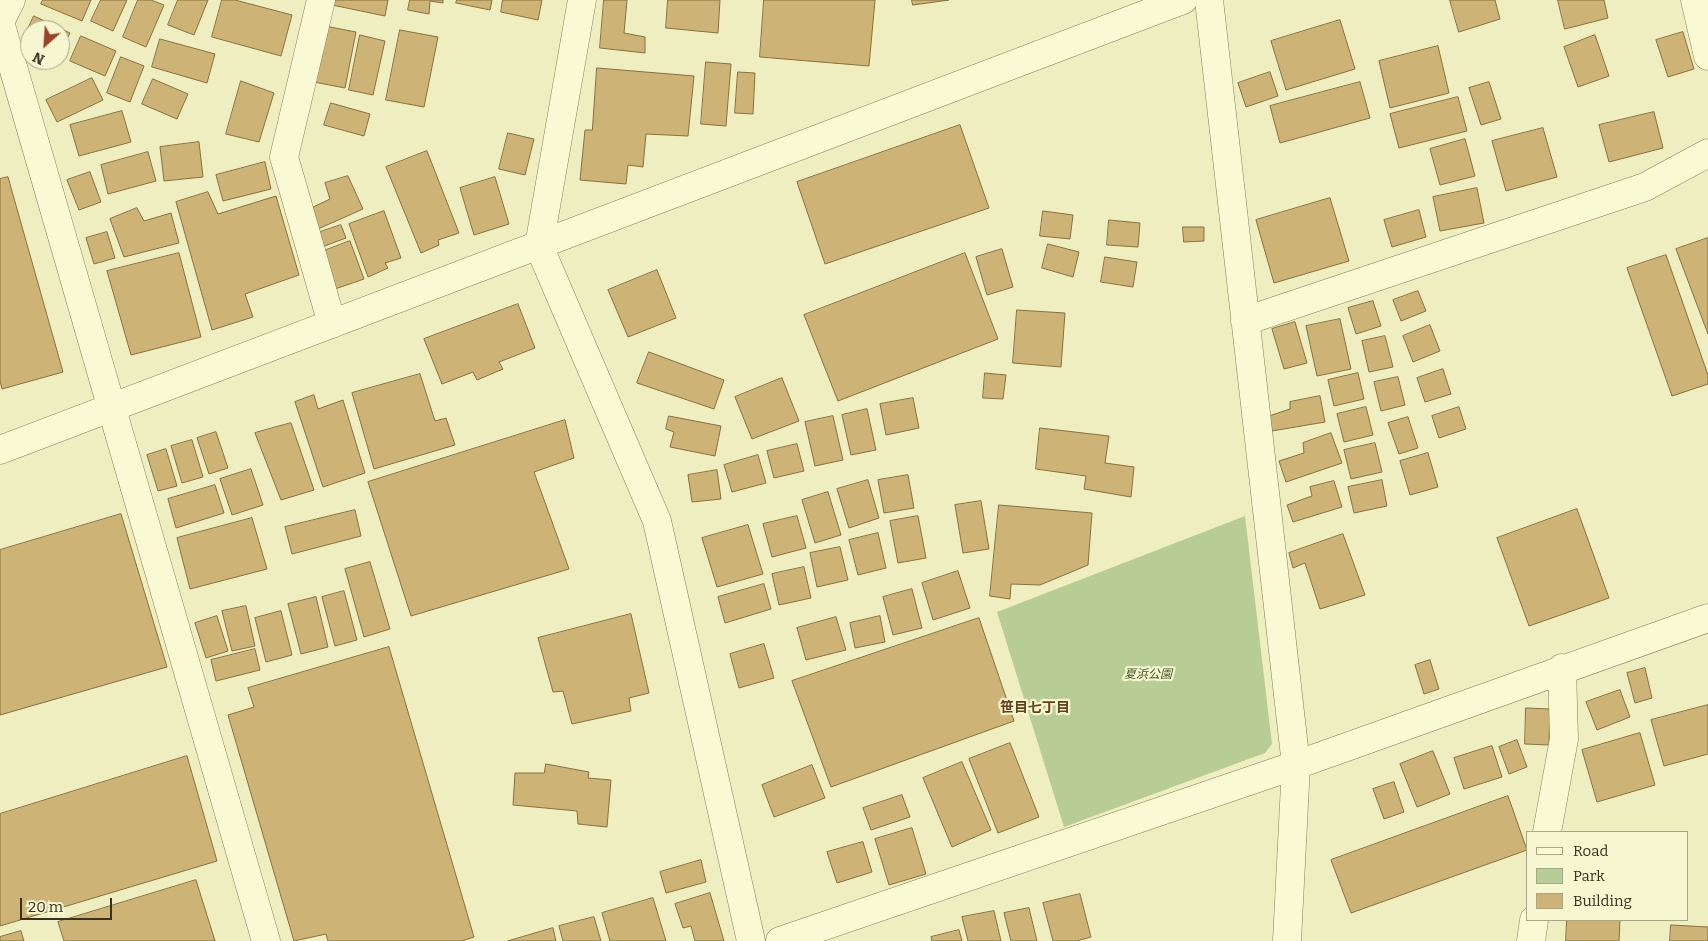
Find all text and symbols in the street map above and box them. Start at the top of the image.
north arrow [20,20,70,70]
text: N [30,48,47,68]
park label: 夏浜公園 [1124,668,1172,682]
district label: 笹目七丁目 [1000,700,1070,716]
legend [1526,831,1688,921]
text: Road [1573,842,1608,860]
text: Park [1573,867,1605,885]
scale bar [22,888,115,920]
text: Building [1573,892,1632,910]
text: 20 m [28,898,63,916]

